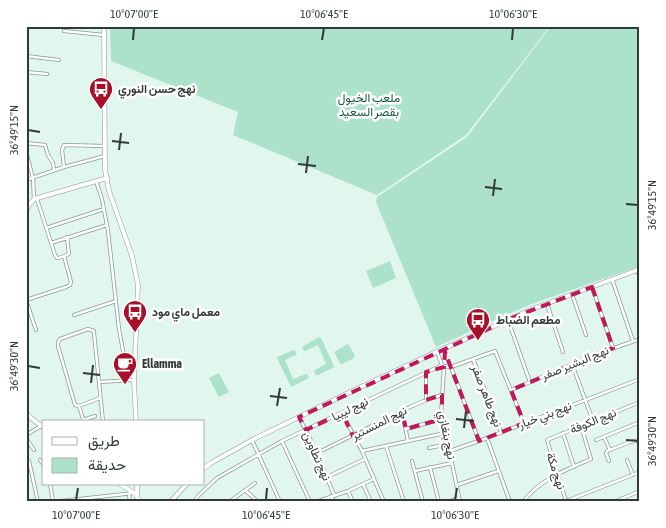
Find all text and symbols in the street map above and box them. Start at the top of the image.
text: 10°07'00"E [110,7,158,21]
text: 10°06'45"E [300,7,348,21]
text: 10°06'30"E [489,7,537,21]
bus stop icon: نهج حسن النوري [88,76,114,110]
place label: نهج حسن النوري [118,82,196,99]
park label: ملعب الخيول بقصر السعيد [338,91,400,120]
text: 36°49'15"N [7,105,21,155]
text: 36°49'15"N [645,180,659,230]
bus stop icon: معمل ماي مود [122,299,148,333]
place label: معمل ماي مود [152,305,221,322]
bus stop icon: مطعم الضباط [465,307,491,341]
place label: مطعم الضباط [496,313,561,328]
text: 36°49'30"N [7,341,21,391]
street label: نهج البشير صفر [538,343,612,385]
cafe icon: Ellamma [112,351,138,385]
place label: Ellamma [142,357,182,371]
street label: نهج طاهر صفر [467,362,505,430]
street label: نهج ليبيا [330,394,371,426]
street label: نهج بني خيار [515,398,575,435]
street label: نهج المنستير [348,403,410,445]
street label: نهج الكوفة [568,405,619,438]
street label: نهج بنغازي [432,409,459,461]
text: 36°49'30"N [645,416,659,466]
legend [42,420,205,486]
street label: نهج تطاوين [298,429,334,484]
text: طريق [88,432,120,451]
street label: نهج مكة [542,451,569,492]
text: حديقة [88,456,126,474]
text: 10°07'00"E [52,508,100,522]
text: 10°06'45"E [242,508,290,522]
text: 10°06'30"E [431,508,479,522]

